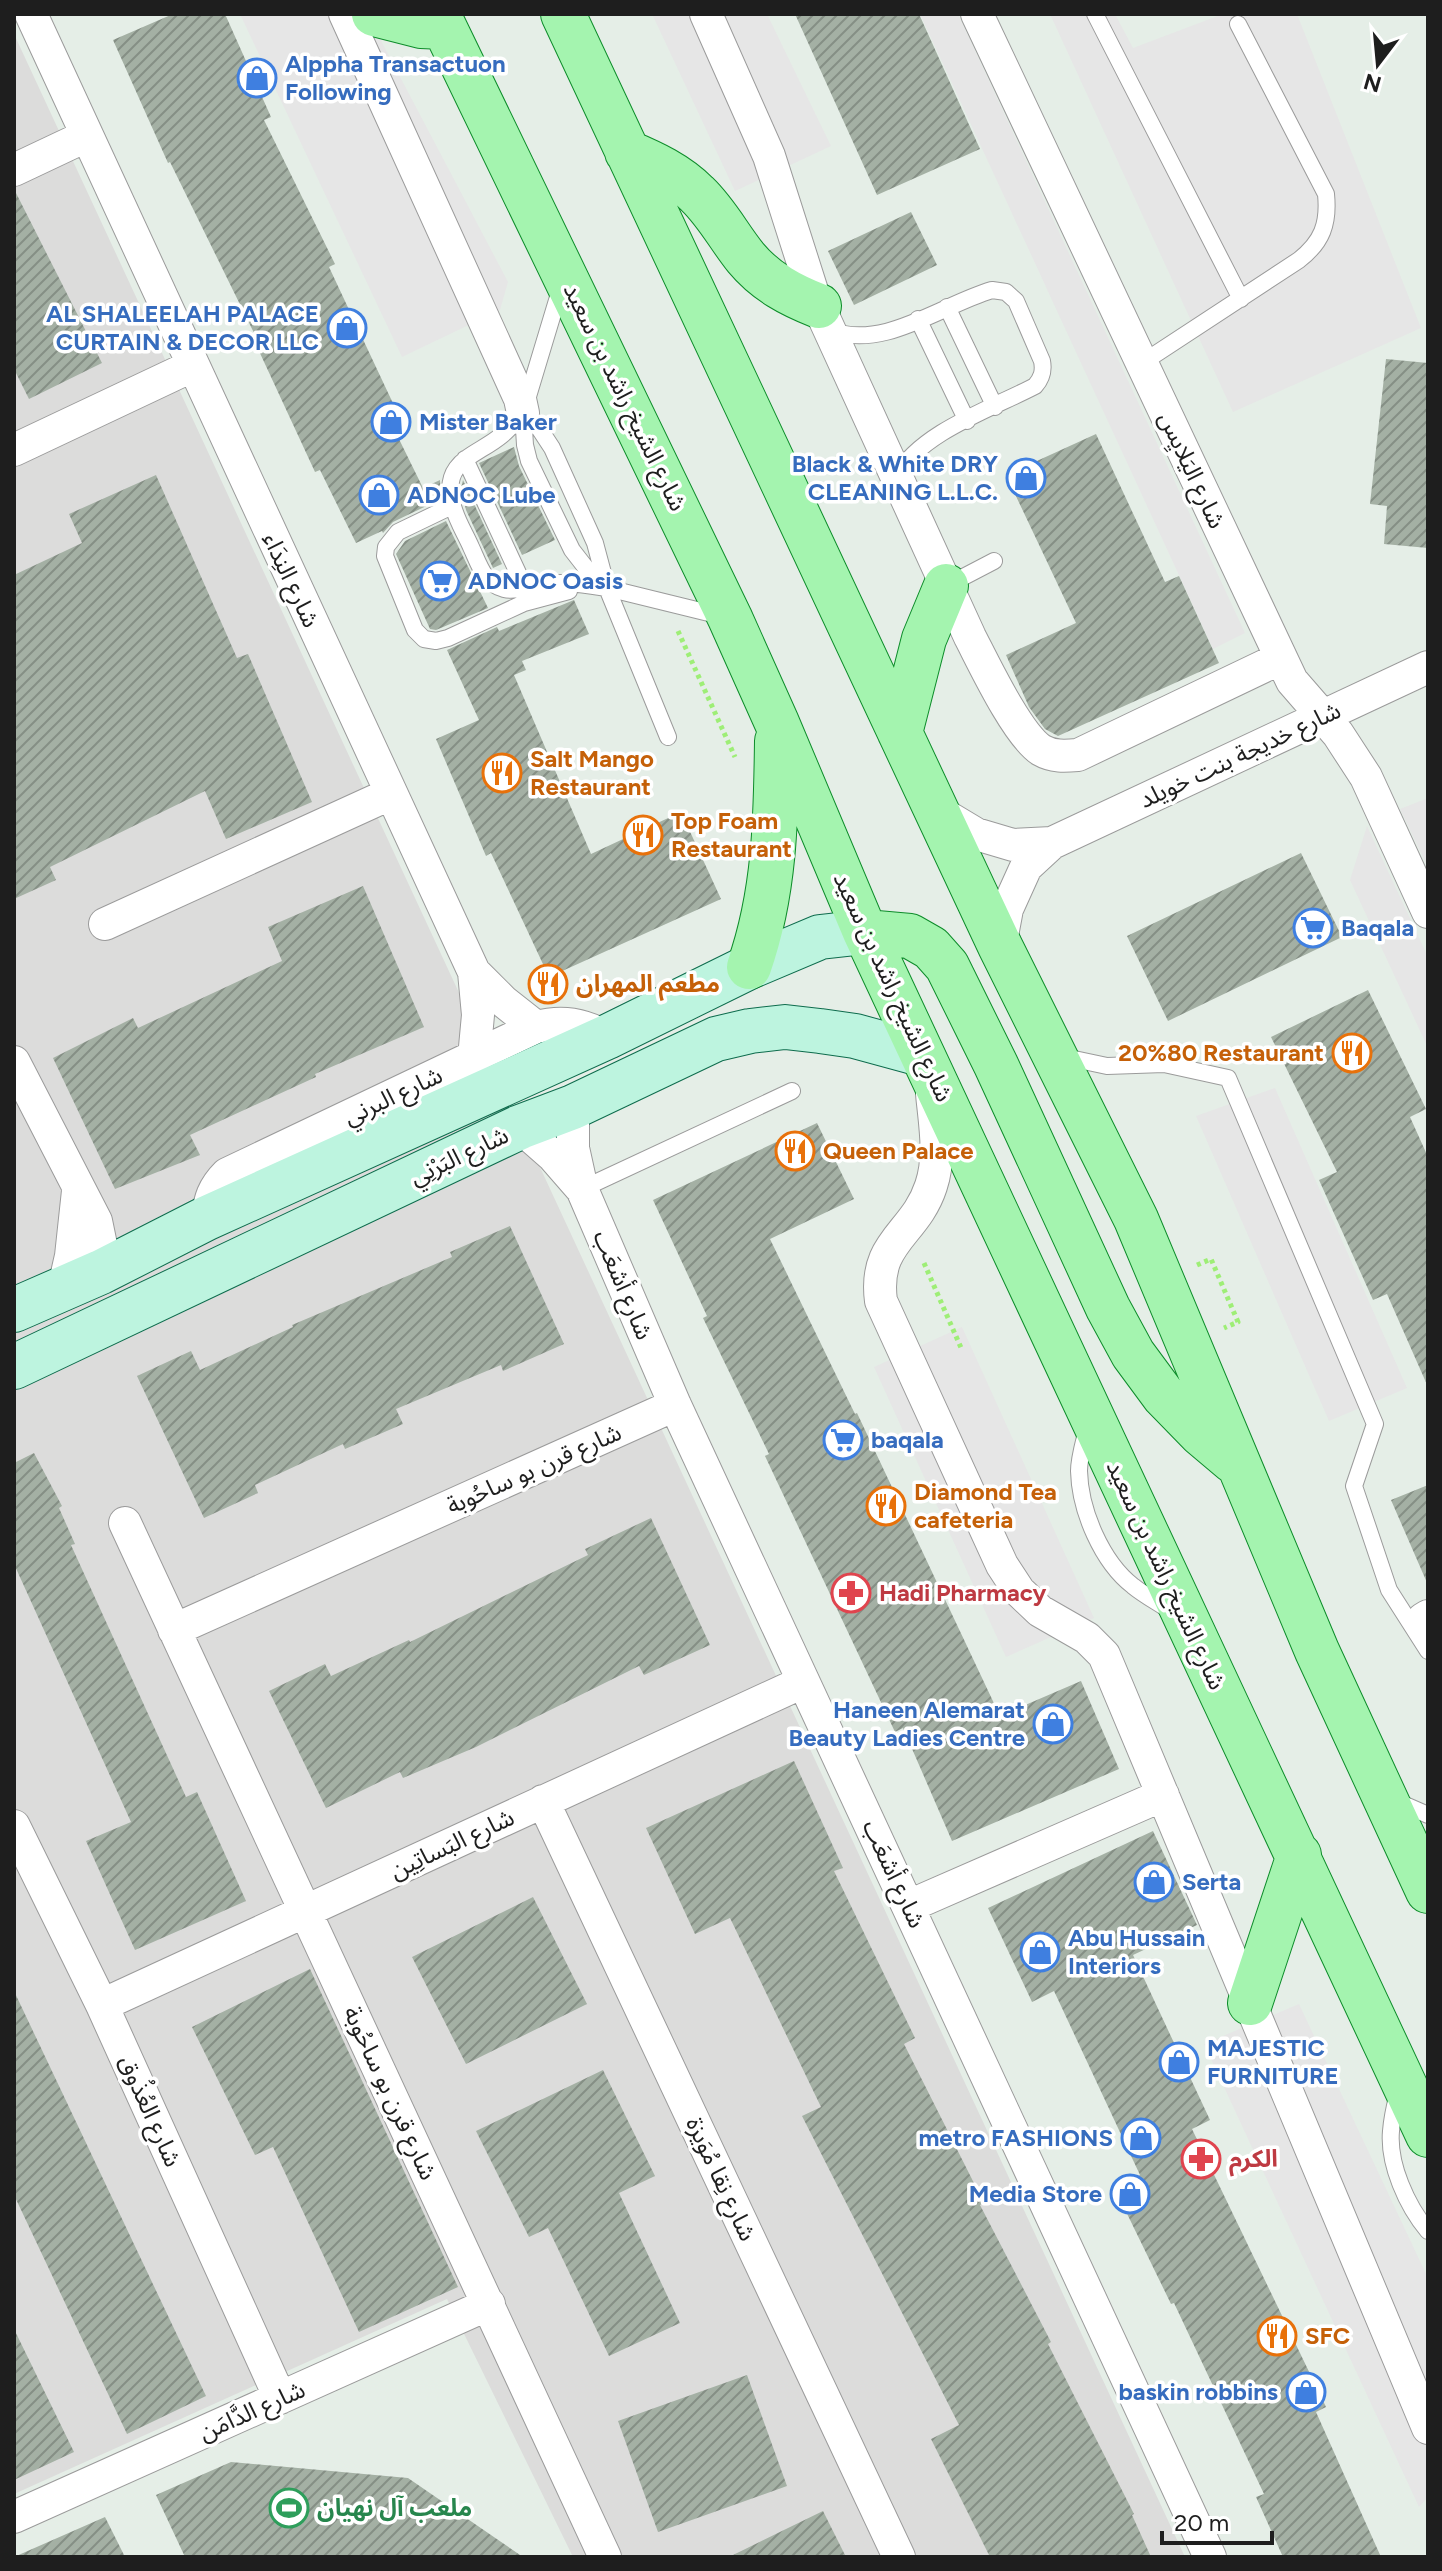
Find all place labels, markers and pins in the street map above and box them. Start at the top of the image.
place label: Alppha Transactuon Following [285,49,506,106]
shop icon: Alppha Transactuon Following [236,57,278,99]
place label: AL SHALEELAH PALACE CURTAIN & DECOR LLC [46,299,319,356]
shop icon: AL SHALEELAH PALACE CURTAIN & DECOR LLC [326,307,368,349]
shop icon: Mister Baker [370,401,412,443]
place label: Mister Baker [419,407,557,436]
place label: Black & White DRY CLEANING L.L.C. [792,449,998,506]
shop icon: Black & White DRY CLEANING L.L.C. [1005,457,1047,499]
shop icon: ADNOC Lube [358,474,400,516]
place label: ADNOC Lube [407,480,556,509]
supermarket icon: ADNOC Oasis [419,560,461,602]
place label: ADNOC Oasis [468,566,623,595]
place label: Salt Mango Restaurant [530,744,654,801]
restaurant icon: Salt Mango Restaurant [481,752,523,794]
place label: Top Foam Restaurant [671,806,792,863]
restaurant icon: Top Foam Restaurant [622,814,664,856]
supermarket icon: Baqala [1292,907,1334,949]
place label: Baqala [1341,913,1414,942]
restaurant icon: مطعم المهران [527,963,569,1005]
place label: مطعم المهران [576,969,720,1001]
restaurant icon: 20%80 Restaurant [1331,1032,1373,1074]
place label: 20%80 Restaurant [1118,1038,1324,1067]
restaurant icon: Queen Palace [774,1130,816,1172]
place label: Queen Palace [823,1136,974,1165]
supermarket icon: baqala [822,1419,864,1461]
place label: baqala [871,1425,944,1454]
place label: Diamond Tea cafeteria [914,1477,1057,1534]
restaurant icon: Diamond Tea cafeteria [865,1485,907,1527]
pharmacy icon: Hadi Pharmacy [830,1572,872,1614]
place label: Hadi Pharmacy [879,1578,1046,1607]
place label: Haneen Alemarat Beauty Ladies Centre [789,1695,1025,1752]
shop icon: Haneen Alemarat Beauty Ladies Centre [1032,1703,1074,1745]
shop icon: Serta [1133,1861,1175,1903]
place label: Serta [1182,1867,1241,1896]
place label: Abu Hussain Interiors [1068,1923,1205,1980]
shop icon: Abu Hussain Interiors [1019,1931,1061,1973]
place label: MAJESTIC FURNITURE [1207,2033,1339,2090]
shop icon: MAJESTIC FURNITURE [1158,2041,1200,2083]
shop icon: metro FASHIONS [1120,2117,1162,2159]
place label: metro FASHIONS [918,2123,1113,2152]
pharmacy icon: الكرم [1180,2138,1222,2180]
place label: الكرم [1229,2144,1278,2177]
shop icon: Media Store [1109,2173,1151,2215]
place label: Media Store [969,2179,1102,2208]
restaurant icon: SFC [1256,2315,1298,2357]
place label: SFC [1305,2321,1350,2350]
shop icon: baskin robbins [1285,2371,1327,2413]
place label: baskin robbins [1118,2377,1278,2406]
sports icon: ملعب آل نهيان [268,2487,310,2529]
place label: ملعب آل نهيان [317,2493,472,2523]

